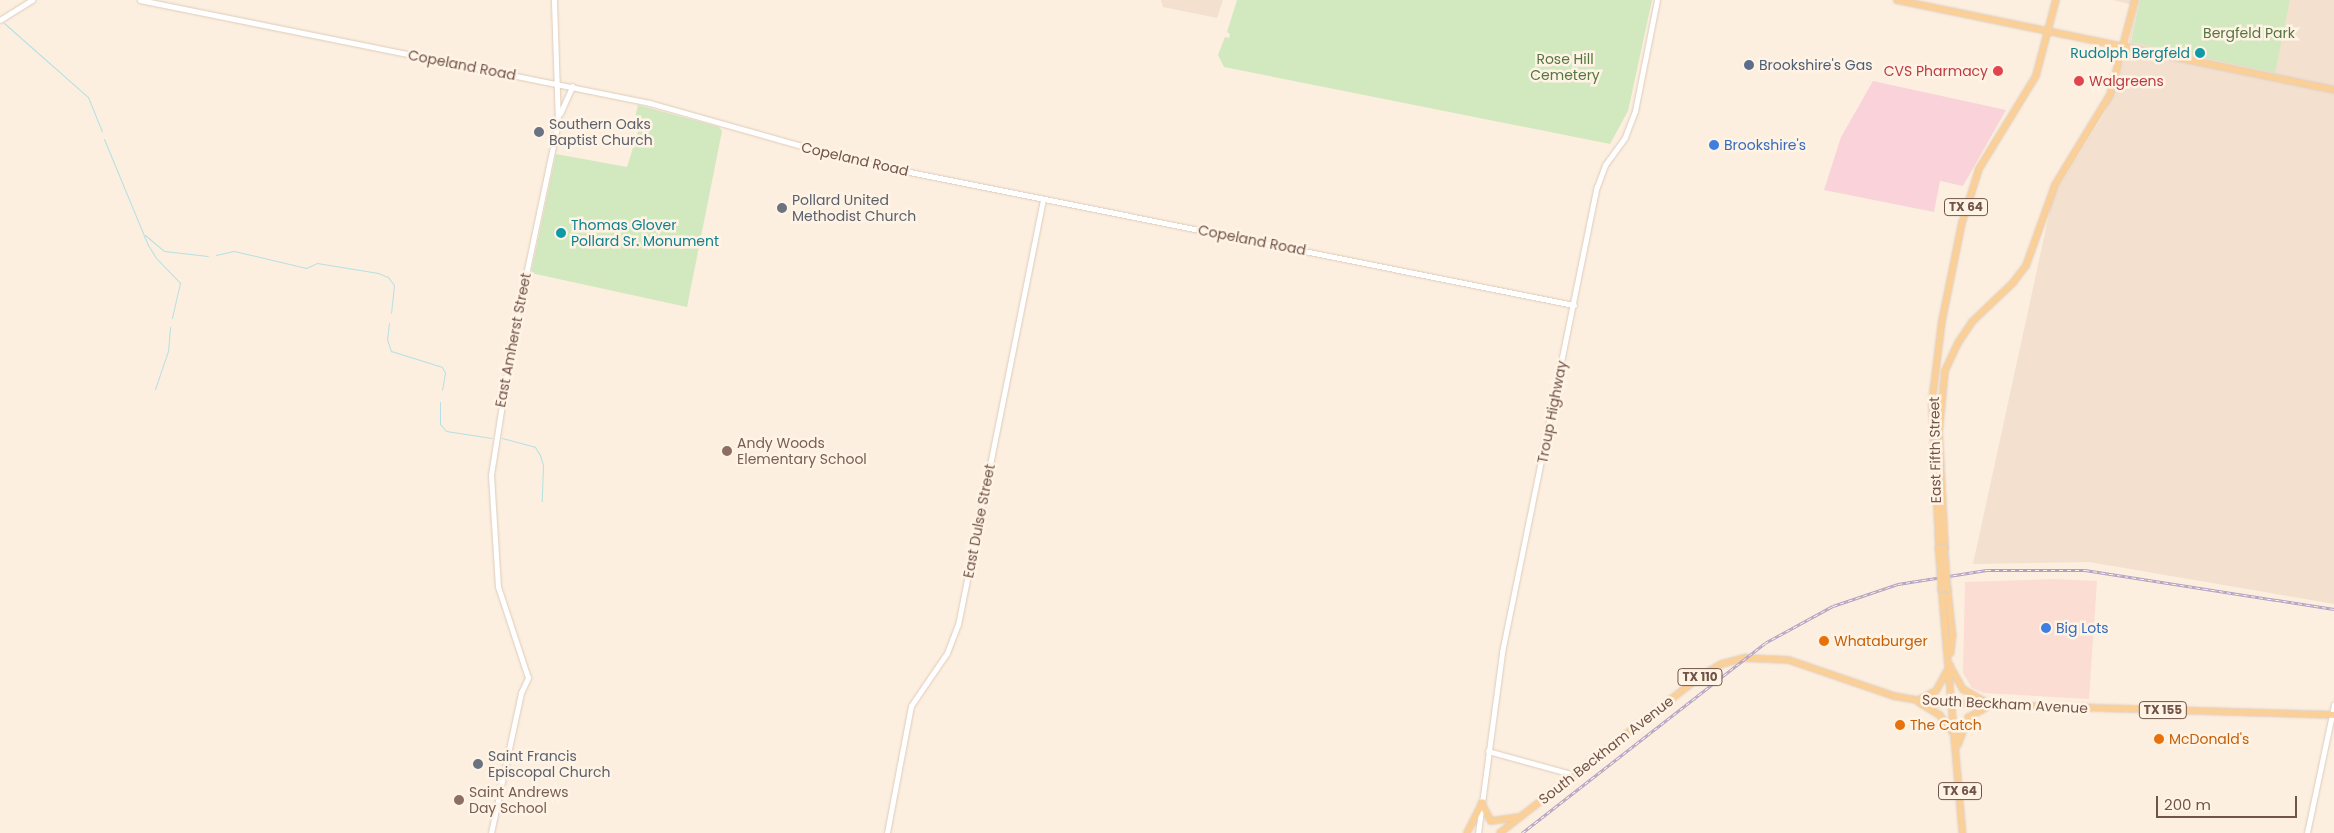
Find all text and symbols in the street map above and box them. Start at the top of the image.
park label: Bergfeld Park [2203,25,2295,41]
place label: Rudolph Bergfeld [2070,45,2190,61]
street label: Copeland Road [407,46,517,84]
marker: Rudolph Bergfeld [2194,47,2206,59]
park label: Rose Hill Cemetery [1530,51,1600,84]
place label: Brookshire's Gas [1759,57,1872,73]
marker: Brookshire's Gas [1743,59,1755,71]
place label: CVS Pharmacy [1884,63,1988,79]
marker: CVS Pharmacy [1992,65,2004,77]
place label: Walgreens [2089,73,2164,89]
marker: Walgreens [2073,75,2085,87]
place label: Southern Oaks Baptist Church [549,116,653,148]
marker: Southern Oaks Baptist Church [533,126,545,138]
place label: Brookshire's [1724,137,1806,153]
street label: Copeland Road [800,139,910,179]
marker: Brookshire's [1708,139,1720,151]
place label: Pollard United Methodist Church [792,192,916,224]
road number: TX 64 [1944,198,1988,216]
marker: Pollard United Methodist Church [776,202,788,214]
place label: Thomas Glover Pollard Sr. Monument [571,217,719,250]
street label: Copeland Road [1197,221,1307,259]
marker: Thomas Glover Pollard Sr. Monument [555,227,567,239]
street label: East Amherst Street [492,271,534,409]
street label: Troup Highway [1534,359,1570,465]
street label: East Fifth Street [1926,397,1944,503]
place label: Andy Woods Elementary School [737,435,867,468]
marker: Andy Woods Elementary School [721,445,733,457]
street label: East Dulse Street [960,463,998,579]
place label: Big Lots [2056,620,2109,636]
marker: Big Lots [2040,622,2052,634]
place label: Whataburger [1834,633,1928,649]
marker: Whataburger [1818,635,1830,647]
road number: TX 110 [1676,668,1724,686]
street label: South Beckham Avenue [1922,691,2088,717]
street label: South Beckham Avenue [1535,692,1677,808]
road number: TX 155 [2138,700,2188,720]
place label: The Catch [1910,717,1982,733]
marker: The Catch [1894,719,1906,731]
place label: McDonald's [2169,731,2249,747]
marker: McDonald's [2153,733,2165,745]
place label: Saint Francis Episcopal Church [488,748,610,780]
marker: Saint Francis Episcopal Church [472,758,484,770]
road number: TX 64 [1938,781,1982,800]
place label: Saint Andrews Day School [469,784,568,816]
scale bar [2159,786,2300,818]
marker: Saint Andrews Day School [453,794,465,806]
text: 200 m [2164,794,2211,815]

